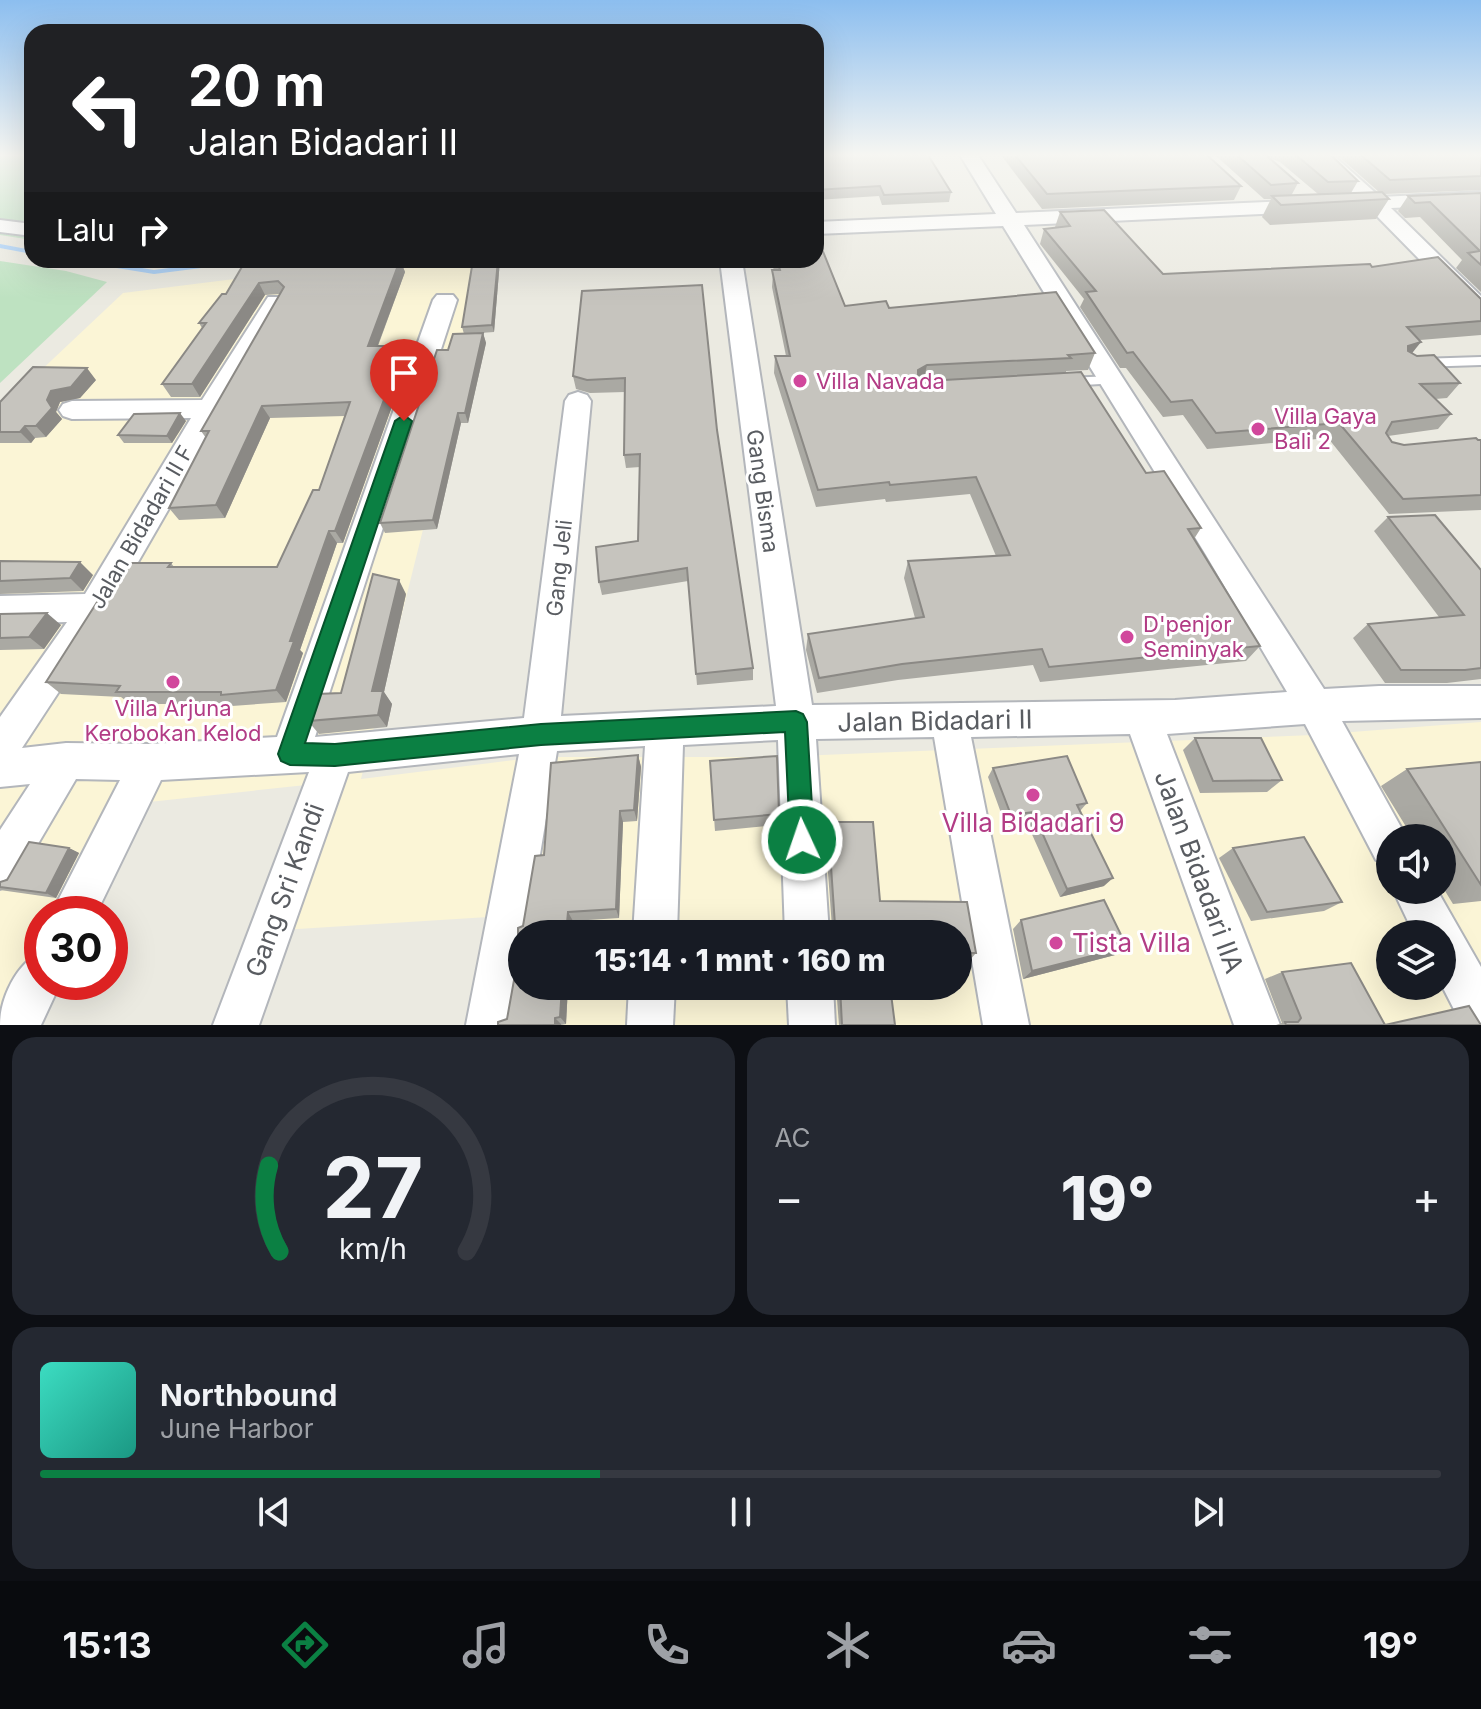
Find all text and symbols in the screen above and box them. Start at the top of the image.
text: 20 m [188,52,325,120]
icon: left [56,56,160,160]
text: Jalan Bidadari II [188,120,458,164]
icon: right [131,208,175,252]
text: Lalu [56,212,115,248]
pin [370,339,438,421]
icon: arrive [382,351,426,395]
place label: Villa Navada [816,368,945,394]
marker: Villa Navada [791,372,809,390]
place label: Villa Gaya Bali 2 [1274,403,1377,454]
marker: Villa Gaya Bali 2 [1249,420,1267,438]
street label: Gang Bisma [741,428,785,554]
street label: Jalan Bidadari II F [84,441,198,613]
street label: Gang Jeli [541,518,577,618]
place label: D'penjor Seminyak [1143,611,1244,662]
marker: D'penjor Seminyak [1118,628,1136,646]
marker: Villa Arjuna Kerobokan Kelod [164,673,182,691]
place label: Villa Arjuna Kerobokan Kelod [85,695,261,746]
street label: Jalan Bidadari II [837,703,1033,738]
street label: Jalan Bidadari IIA [1148,766,1250,977]
marker: Villa Bidadari 9 [1024,786,1042,804]
position arrow [760,798,844,882]
street label: Gang Sri Kandi [239,799,330,981]
place label: Villa Bidadari 9 [941,807,1125,838]
map controls [1376,824,1456,1000]
button: sound [1376,824,1456,904]
speed limit sign: 30 [24,896,128,1000]
button: layers [1376,920,1456,1000]
place label: Tista Villa [1072,927,1191,958]
marker: Tista Villa [1047,934,1065,952]
text: 15:14 · 1 mnt · 160 m [594,942,886,978]
text: AC [775,1122,811,1153]
text: 27 [323,1137,424,1238]
text: 19° [1061,1162,1155,1234]
text: − [775,1171,804,1225]
text: + [1412,1171,1441,1225]
text: km/h [339,1231,407,1266]
text: Northbound [160,1377,337,1413]
text: June Harbor [160,1413,313,1444]
icon: previous [252,1490,296,1534]
icon: pause [719,1490,763,1534]
icon: next [1186,1490,1230,1534]
icon: directions [277,1617,333,1673]
icon: music [458,1617,514,1673]
icon: phone [639,1617,695,1673]
icon: climate [820,1617,876,1673]
icon: car [1001,1617,1057,1673]
icon: filters [1182,1617,1238,1673]
text: 15:13 [63,1623,152,1667]
text: 19° [1363,1623,1418,1667]

